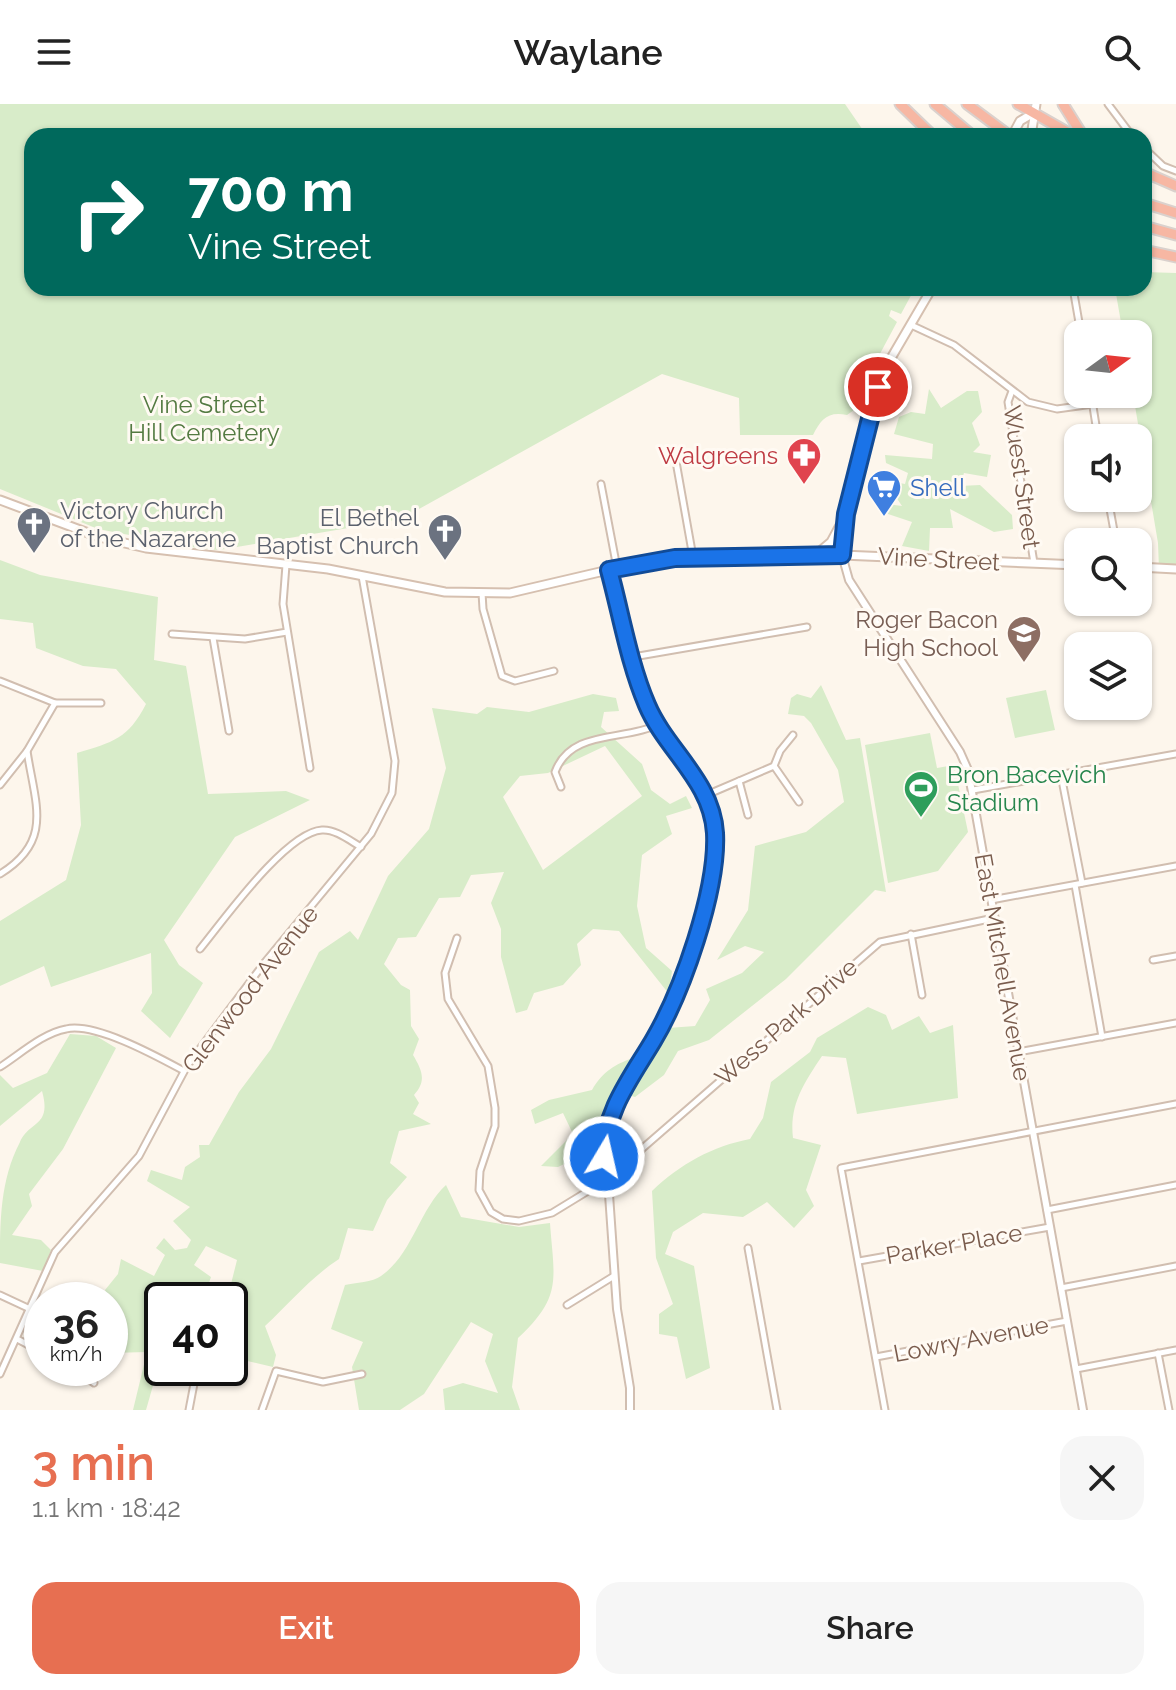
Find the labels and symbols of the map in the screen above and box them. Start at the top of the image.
north arrow [1064,320,1152,408]
pin [844,353,912,421]
park label: Vine Street Hill Cemetery [128,390,280,447]
street label: Wuest Street [998,403,1046,551]
pharmacy icon: Walgreens [785,436,823,486]
place label: Walgreens [658,441,778,470]
supermarket icon: Shell [865,468,903,518]
place label: Shell [910,473,966,502]
place label: Victory Church of the Nazarene [60,496,236,553]
place label: El Bethel Baptist Church [256,503,419,560]
church icon: Victory Church of the Nazarene [15,505,53,555]
church icon: El Bethel Baptist Church [426,512,464,562]
street label: Vine Street [877,541,1001,577]
place label: Roger Bacon High School [855,605,998,662]
school or university icon: Roger Bacon High School [1005,614,1043,664]
place label: Bron Bacevich Stadium [947,760,1106,817]
sports icon: Bron Bacevich Stadium [902,769,940,819]
street label: East Mitchell Avenue [969,851,1037,1083]
street label: Glenwood Avenue [176,900,324,1078]
street label: Wess Park Drive [709,952,863,1092]
position arrow [562,1115,646,1199]
street label: Parker Place [883,1218,1025,1270]
speed limit sign: 40 [144,1282,248,1386]
street label: Lowry Avenue [891,1310,1051,1368]

